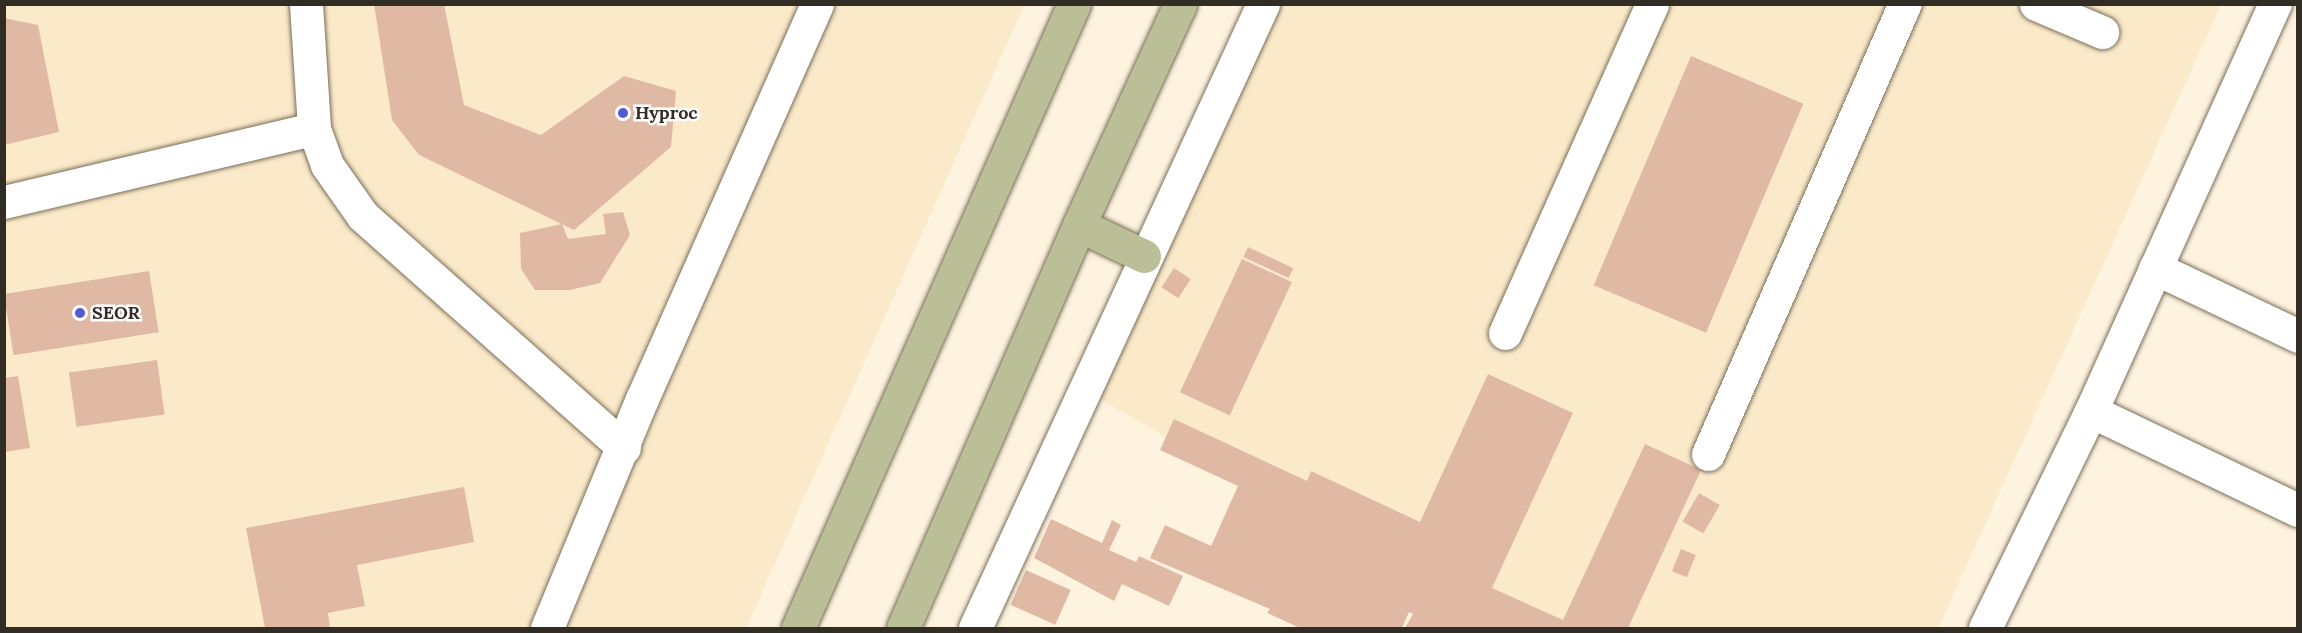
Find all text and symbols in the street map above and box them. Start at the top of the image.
place label: Hyproc [635,102,698,124]
marker: Hyproc [616,106,630,120]
place label: SEOR [92,302,140,324]
marker: SEOR [73,306,87,320]

